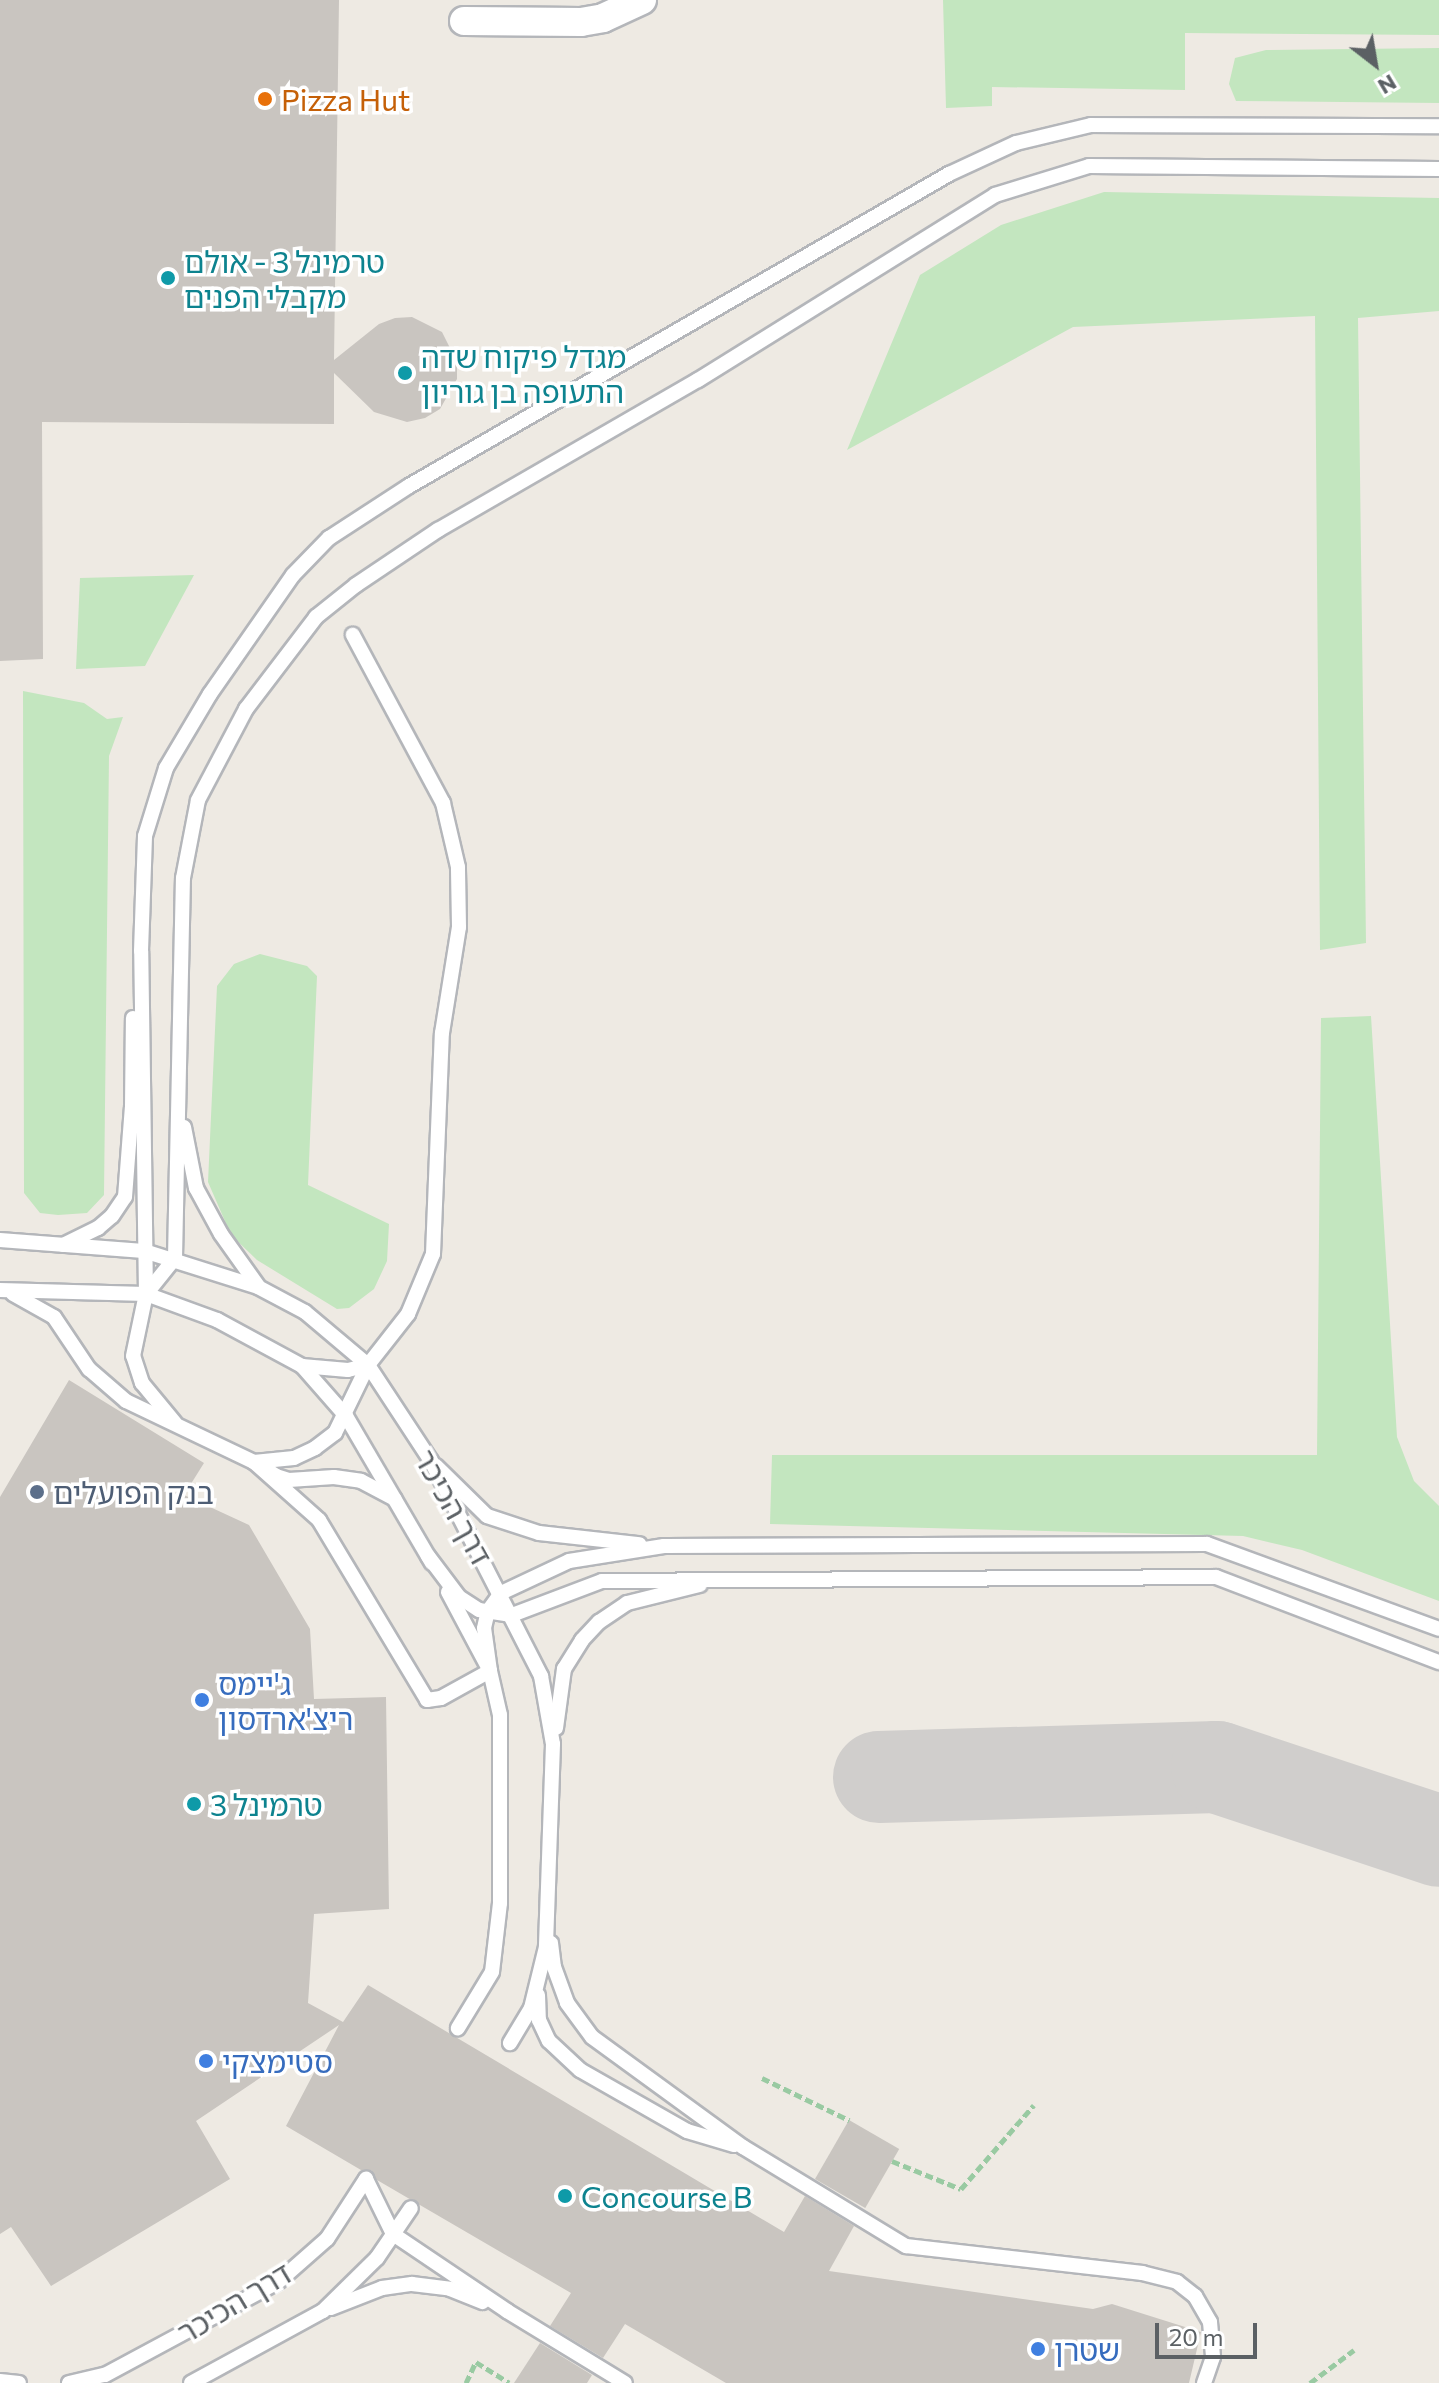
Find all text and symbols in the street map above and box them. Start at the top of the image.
north arrow [1335,24,1415,104]
text: N [1374,69,1402,101]
place label: Pizza Hut [281,81,410,117]
marker: Pizza Hut [256,90,274,108]
place label: טרמינל 3 - אולם מקבלי הפנים [184,243,385,314]
marker: טרמינל 3 - אולם מקבלי הפנים [159,269,177,287]
place label: מגדל פיקוח שדה התעופה בן גוריון [421,338,626,408]
marker: מגדל פיקוח שדה התעופה בן גוריון [396,364,414,382]
street label: דרך הכיכר [408,1443,500,1571]
place label: בנק הפועלים [53,1474,214,1510]
marker: בנק הפועלים [28,1483,46,1501]
place label: ג'יימס ריצ'ארדסון [218,1665,353,1736]
marker: ג'יימס ריצ'ארדסון [193,1691,211,1709]
place label: טרמינל 3 [210,1786,323,1822]
marker: טרמינל 3 [185,1795,203,1813]
place label: סטימצקי [222,2043,333,2079]
marker: סטימצקי [197,2052,215,2070]
place label: Concourse B [581,2178,752,2214]
marker: Concourse B [556,2187,574,2205]
street label: דרך הכיכר [170,2254,298,2350]
scale bar [1159,2307,1261,2357]
text: 20 m [1169,2322,1223,2351]
place label: שטרן [1054,2331,1120,2367]
marker: שטרן [1029,2340,1047,2358]

